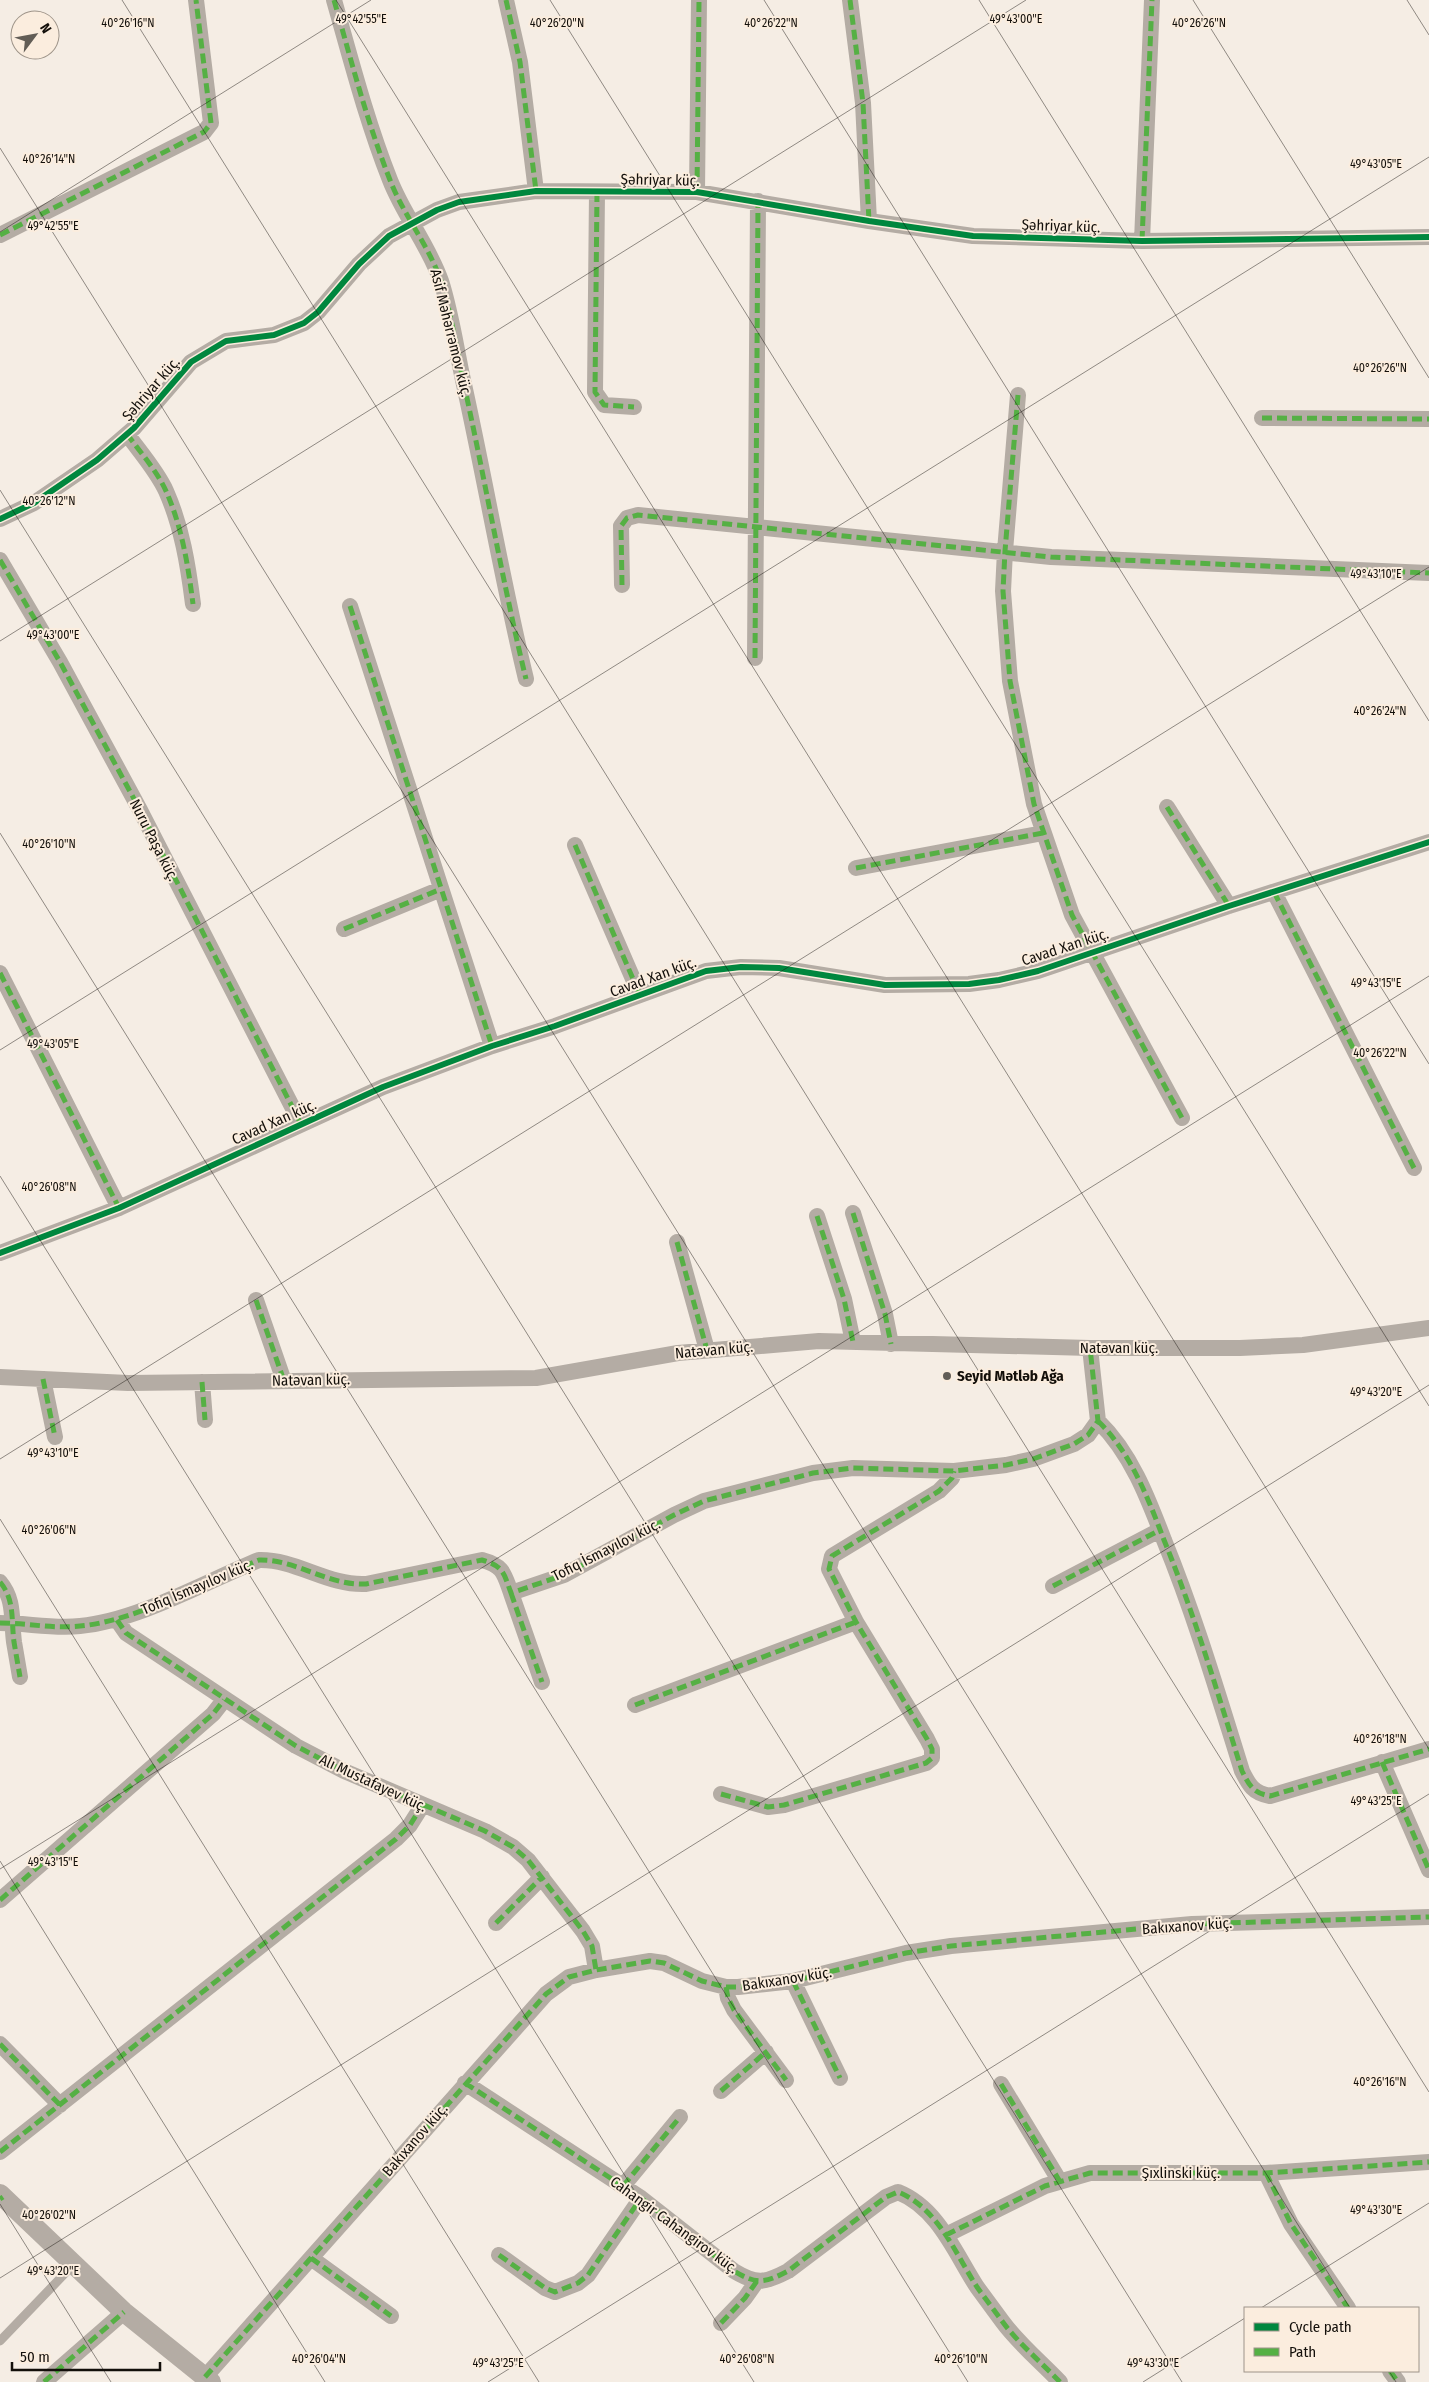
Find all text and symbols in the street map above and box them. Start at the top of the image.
north arrow [10,10,60,60]
text: 49°42'55"E [335,12,387,26]
text: 49°43'00"E [990,12,1043,26]
text: 40°26'16"N [101,16,155,30]
text: 40°26'20"N [530,16,584,30]
text: 40°26'22"N [744,16,798,30]
text: 40°26'26"N [1172,16,1226,30]
text: N [36,20,55,36]
text: 40°26'14"N [23,152,75,166]
text: 49°43'05"E [1350,157,1402,171]
street label: Şəhriyar küç. [620,170,700,190]
street label: Şəhriyar küç. [1021,216,1101,236]
text: 49°42'55"E [27,219,79,233]
street label: Asif Məhərrəmov küç. [426,267,476,399]
street label: Şəhriyar küç. [118,353,184,425]
text: 40°26'26"N [1353,361,1407,375]
text: 40°26'12"N [23,494,75,508]
text: 49°43'10"E [1350,567,1402,581]
text: 49°43'00"E [27,628,80,642]
text: 40°26'24"N [1353,704,1407,718]
street label: Nuru Paşa küç. [126,796,182,884]
text: 40°26'10"N [22,837,76,851]
street label: Cavad Xan küç. [1019,924,1111,970]
street label: Cavad Xan küç. [607,953,699,1001]
text: 49°43'15"E [1351,976,1402,990]
text: 49°43'05"E [27,1037,79,1051]
text: 40°26'22"N [1353,1046,1407,1060]
street label: Cavad Xan küç. [229,1095,319,1149]
text: 40°26'08"N [22,1180,76,1194]
street label: Natəvan küç. [674,1338,754,1362]
street label: Natəvan küç. [1080,1339,1158,1357]
place label: Seyid Mətləb Ağa [957,1367,1064,1385]
street label: Natəvan küç. [272,1370,350,1390]
marker: Seyid Mətləb Ağa [941,1370,953,1382]
text: 49°43'20"E [1350,1385,1402,1399]
text: 49°43'10"E [27,1446,79,1460]
street label: Tofiq İsmayılov küç. [549,1515,663,1585]
text: 40°26'06"N [22,1523,76,1537]
street label: Tofiq İsmayılov küç. [139,1555,255,1619]
text: 40°26'18"N [1353,1732,1407,1746]
street label: Alı Mustafayev küç. [317,1750,429,1816]
text: 49°43'25"E [1350,1794,1402,1808]
text: 49°43'15"E [28,1855,79,1869]
street label: Bakıxanov küç. [1141,1914,1233,1938]
street label: Bakıxanov küç. [741,1963,833,1995]
text: 40°26'16"N [1353,2075,1407,2089]
street label: Bakıxanov küç. [379,2100,451,2180]
street label: Şıxlinski küç. [1142,2164,1220,2182]
street label: Cahangir Cahangirov küç. [607,2173,741,2277]
text: 49°43'30"E [1350,2203,1402,2217]
text: 40°26'02"N [22,2208,76,2222]
text: 49°43'20"E [27,2264,79,2278]
legend [1244,2307,1419,2372]
text: Cycle path [1289,2318,1352,2336]
scale bar [12,2340,160,2372]
text: Path [1289,2343,1316,2361]
text: 50 m [20,2348,50,2366]
text: 40°26'04"N [292,2352,346,2366]
text: 40°26'08"N [720,2352,774,2366]
text: 40°26'10"N [934,2352,988,2366]
text: 49°43'25"E [472,2356,524,2370]
text: 49°43'30"E [1127,2356,1179,2370]

